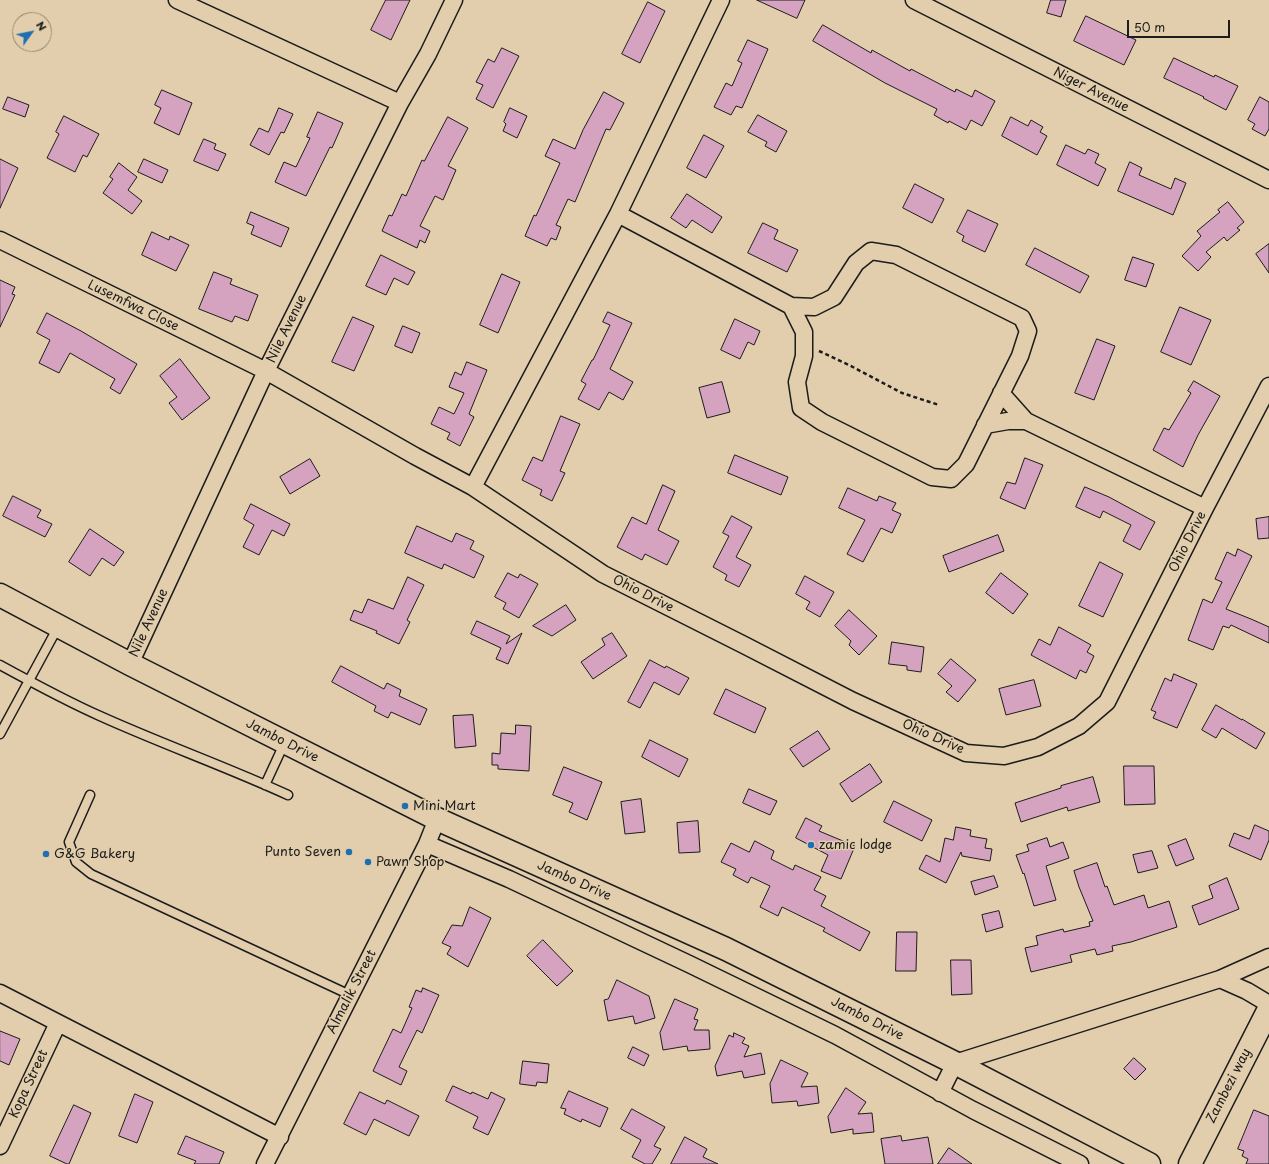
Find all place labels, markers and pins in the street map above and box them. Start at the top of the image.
place label: Mini Mart [413,798,476,814]
marker: Mini Mart [400,801,410,811]
place label: zamic lodge [819,837,892,853]
marker: zamic lodge [806,840,816,850]
place label: Punto Seven [264,844,341,860]
place label: G&G Bakery [54,846,135,862]
marker: Punto Seven [344,847,354,857]
marker: G&G Bakery [41,849,51,859]
place label: Pawn Shop [376,854,444,870]
marker: Pawn Shop [363,857,373,867]

